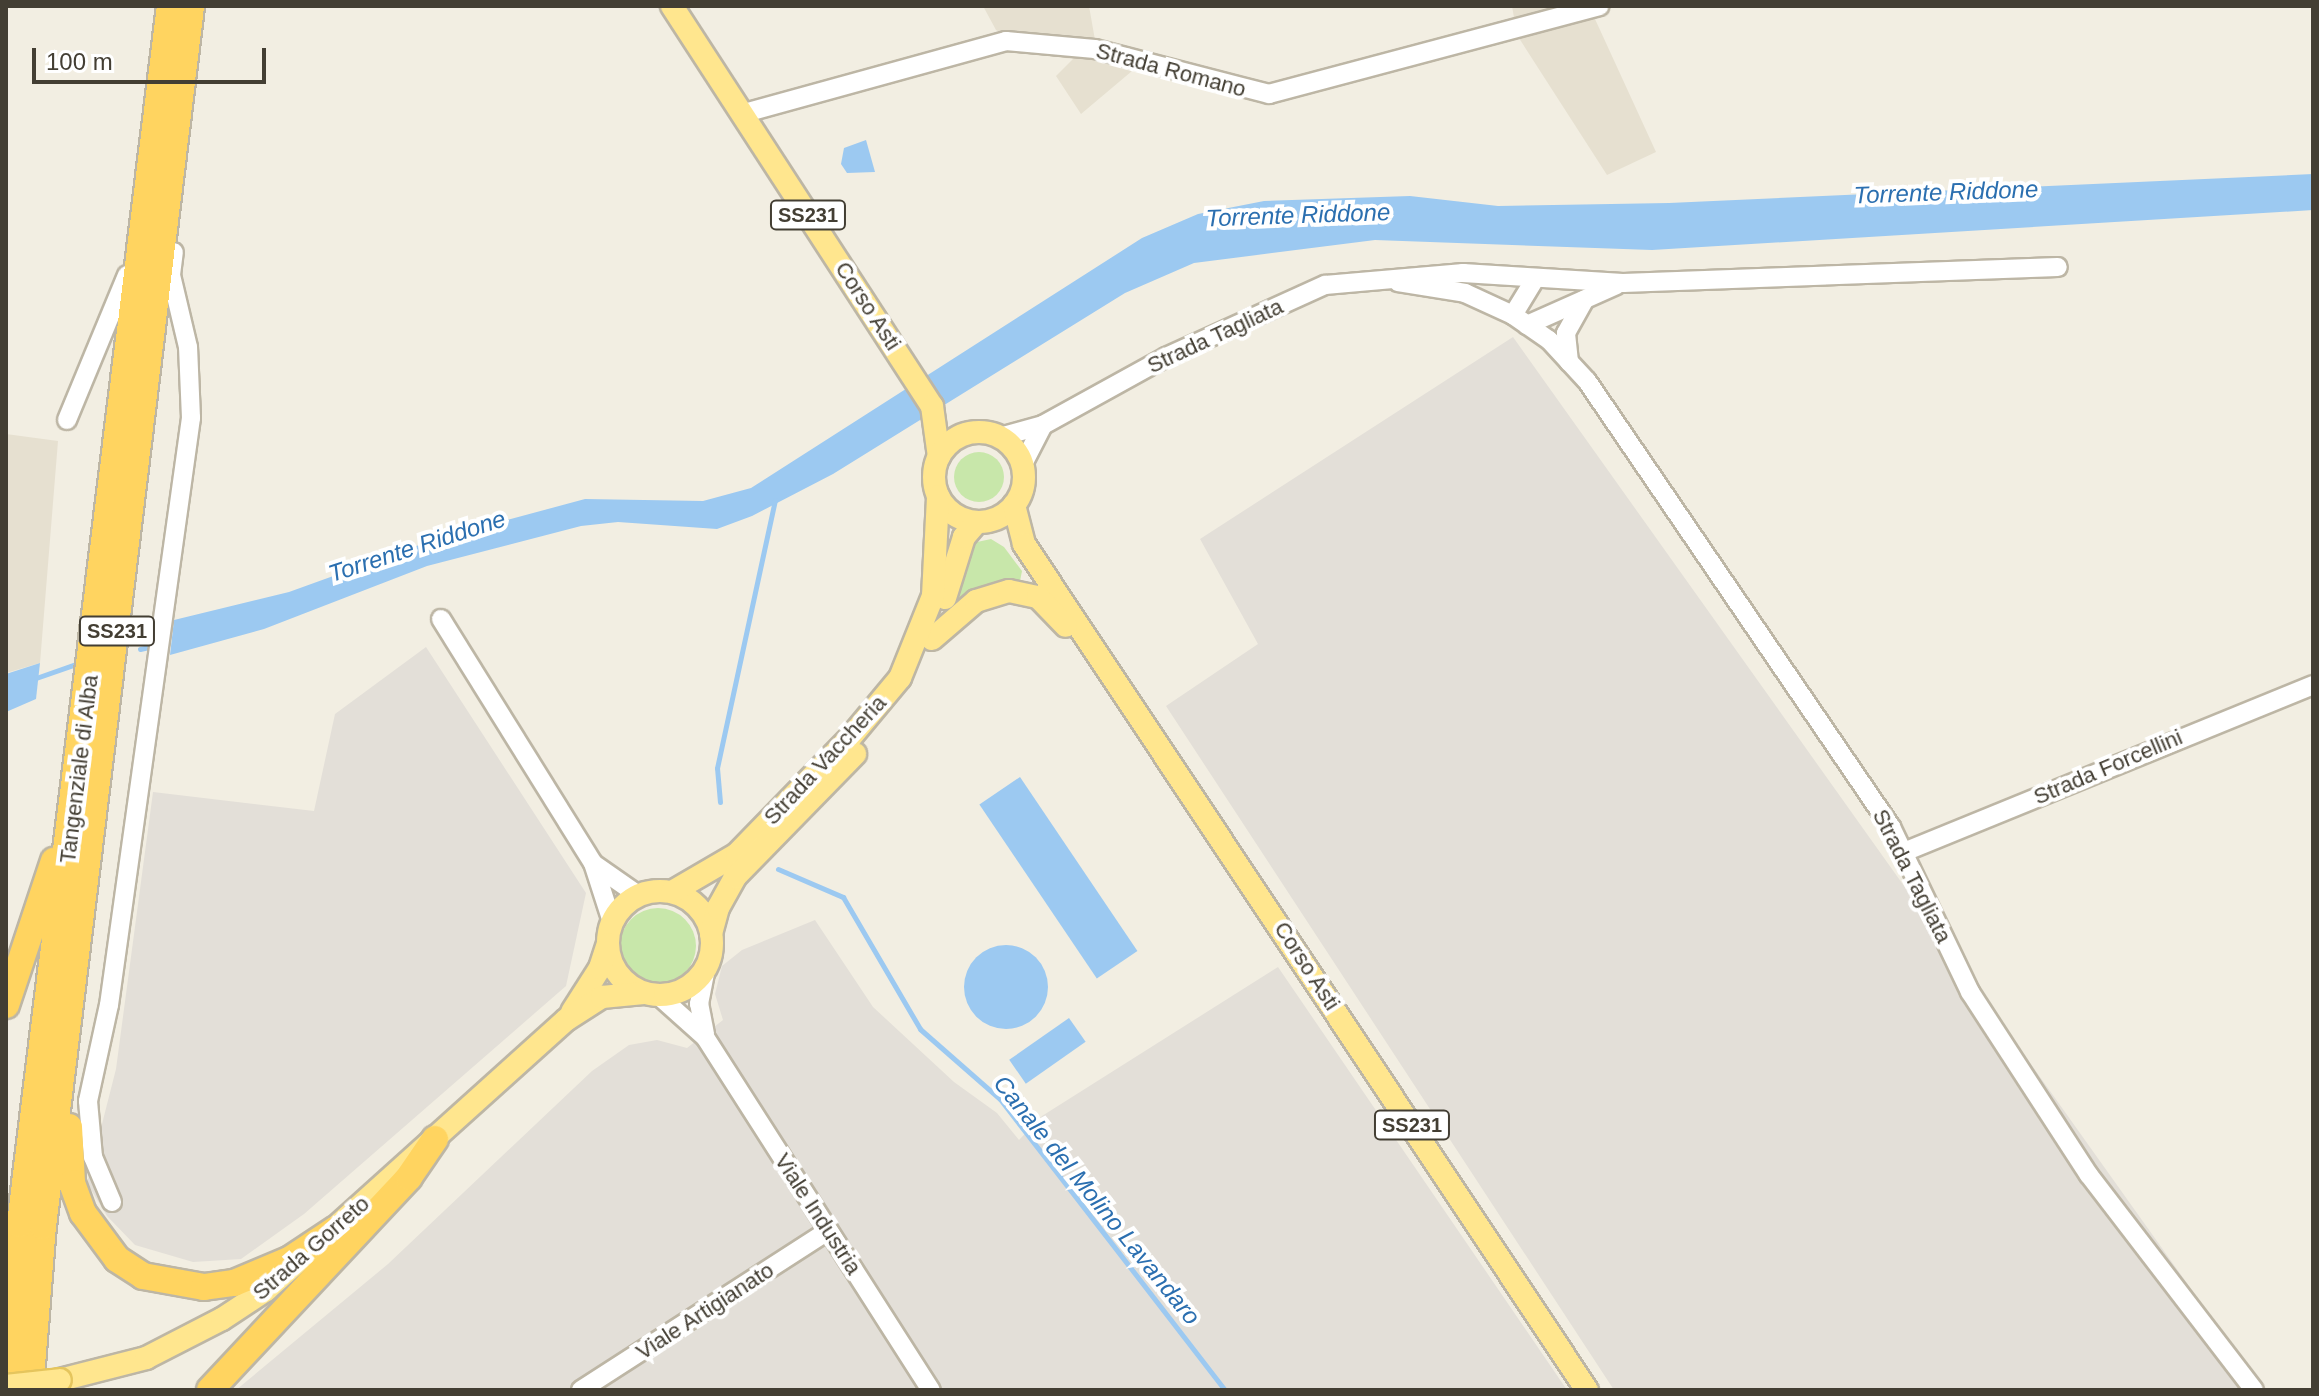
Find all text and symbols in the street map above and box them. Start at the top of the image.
scale bar [36,32,270,82]
street label: Strada Romano [1093,37,1249,103]
text: 100 m [46,48,113,75]
water label: Torrente Riddone [1853,174,2039,210]
water label: Torrente Riddone [1205,197,1391,233]
road number: SS231 [768,199,848,231]
street label: Corso Asti [829,256,907,356]
street label: Strada Tagliata [1143,293,1287,379]
water label: Torrente Riddone [325,504,509,588]
road number: SS231 [77,615,157,647]
street label: Tangenziale di Alba [54,673,104,865]
street label: Strada Vaccheria [758,690,892,830]
street label: Strada Forcellini [2030,724,2186,810]
street label: Strada Tagliata [1867,805,1957,947]
street label: Corso Asti [1268,916,1346,1016]
water label: Canale del Molino Lavandaro [988,1070,1206,1330]
road number: SS231 [1372,1109,1452,1141]
street label: Viale Industria [769,1149,867,1279]
street label: Strada Gorreto [247,1190,375,1306]
street label: Viale Artigianato [631,1256,779,1366]

